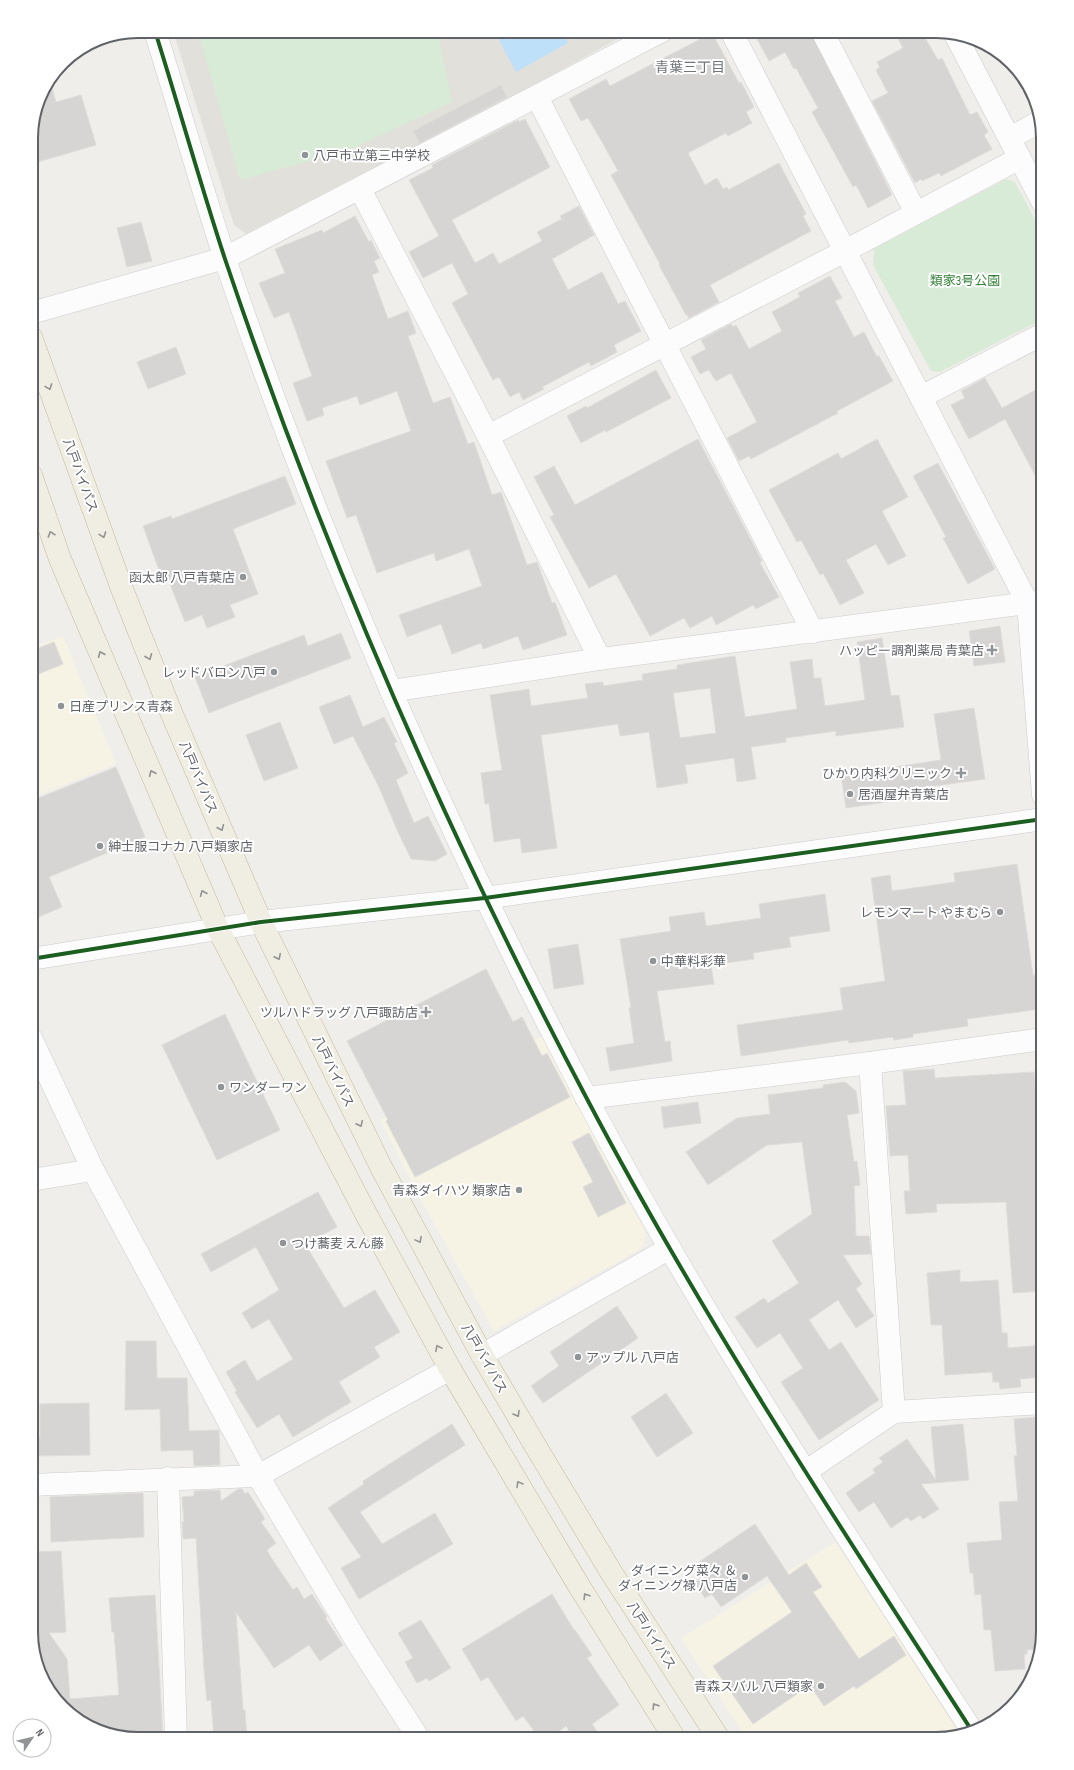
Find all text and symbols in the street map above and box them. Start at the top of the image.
district label: 青葉三丁目 [655,59,725,76]
place label: 八戸市立第三中学校 [313,148,430,164]
marker: 八戸市立第三中学校 [300,150,310,160]
park label: 類家3号公園 [930,273,1000,289]
one-way arrow [45,383,53,390]
street label: 八戸バイパス [59,436,101,515]
one-way arrow [48,530,56,537]
one-way arrow [98,532,106,539]
place label: 函太郎 八戸青葉店 [129,570,235,586]
marker: 函太郎 八戸青葉店 [238,572,248,582]
place label: ハッピー調剤薬局 青葉店 [839,643,984,659]
marker: ハッピー調剤薬局 青葉店 [987,645,997,655]
one-way arrow [97,650,105,657]
one-way arrow [144,652,152,660]
place label: レッドバロン八戸 [162,665,266,681]
marker: レッドバロン八戸 [269,667,279,677]
place label: 日産プリンス青森 [69,699,173,715]
marker: 日産プリンス青森 [56,701,66,711]
street label: 八戸バイパス [176,738,221,816]
place label: ひかり内科クリニック [822,766,952,782]
marker: ひかり内科クリニック [955,767,967,779]
one-way arrow [149,770,157,778]
place label: 居酒屋弁青葉店 [858,787,949,803]
marker: 居酒屋弁青葉店 [845,789,855,799]
one-way arrow [216,825,224,832]
place label: 紳士服コナカ 八戸類家店 [108,839,253,855]
marker: 紳士服コナカ 八戸類家店 [95,841,105,851]
one-way arrow [200,890,208,897]
place label: レモンマート やまむら [860,905,992,921]
marker: レモンマート やまむら [995,907,1005,917]
one-way arrow [273,953,281,960]
place label: 中華料彩華 [661,954,726,970]
marker: 中華料彩華 [648,956,658,966]
place label: ツルハドラッグ 八戸諏訪店 [260,1005,418,1021]
marker: ツルハドラッグ 八戸諏訪店 [421,1007,431,1017]
street label: 八戸バイパス [309,1033,357,1110]
place label: ワンダーワン [229,1080,307,1096]
marker: ワンダーワン [216,1082,226,1092]
one-way arrow [355,1120,363,1127]
place label: 青森ダイハツ 類家店 [392,1183,511,1199]
marker: 青森ダイハツ 類家店 [514,1185,524,1195]
place label: つけ蕎麦 えん藤 [291,1236,384,1252]
one-way arrow [414,1236,422,1243]
marker: つけ蕎麦 えん藤 [278,1238,288,1248]
street label: 八戸バイパス [458,1321,510,1396]
one-way arrow [436,1345,443,1352]
place label: アップル 八戸店 [586,1350,679,1366]
marker: アップル 八戸店 [573,1352,583,1362]
one-way arrow [513,1410,520,1417]
one-way arrow [516,1481,523,1488]
place label: ダイニング菜々 ＆ ダイニング禄 八戸店 [618,1563,737,1594]
marker: ダイニング菜々 ＆ ダイニング禄 八戸店 [740,1572,750,1582]
one-way arrow [583,1593,590,1600]
street label: 八戸バイパス [623,1599,679,1673]
place label: 青森スバル 八戸類家 [694,1679,813,1695]
marker: 青森スバル 八戸類家 [816,1681,826,1691]
one-way arrow [652,1703,659,1710]
north arrow [12,1718,52,1758]
text: N [33,1726,47,1739]

